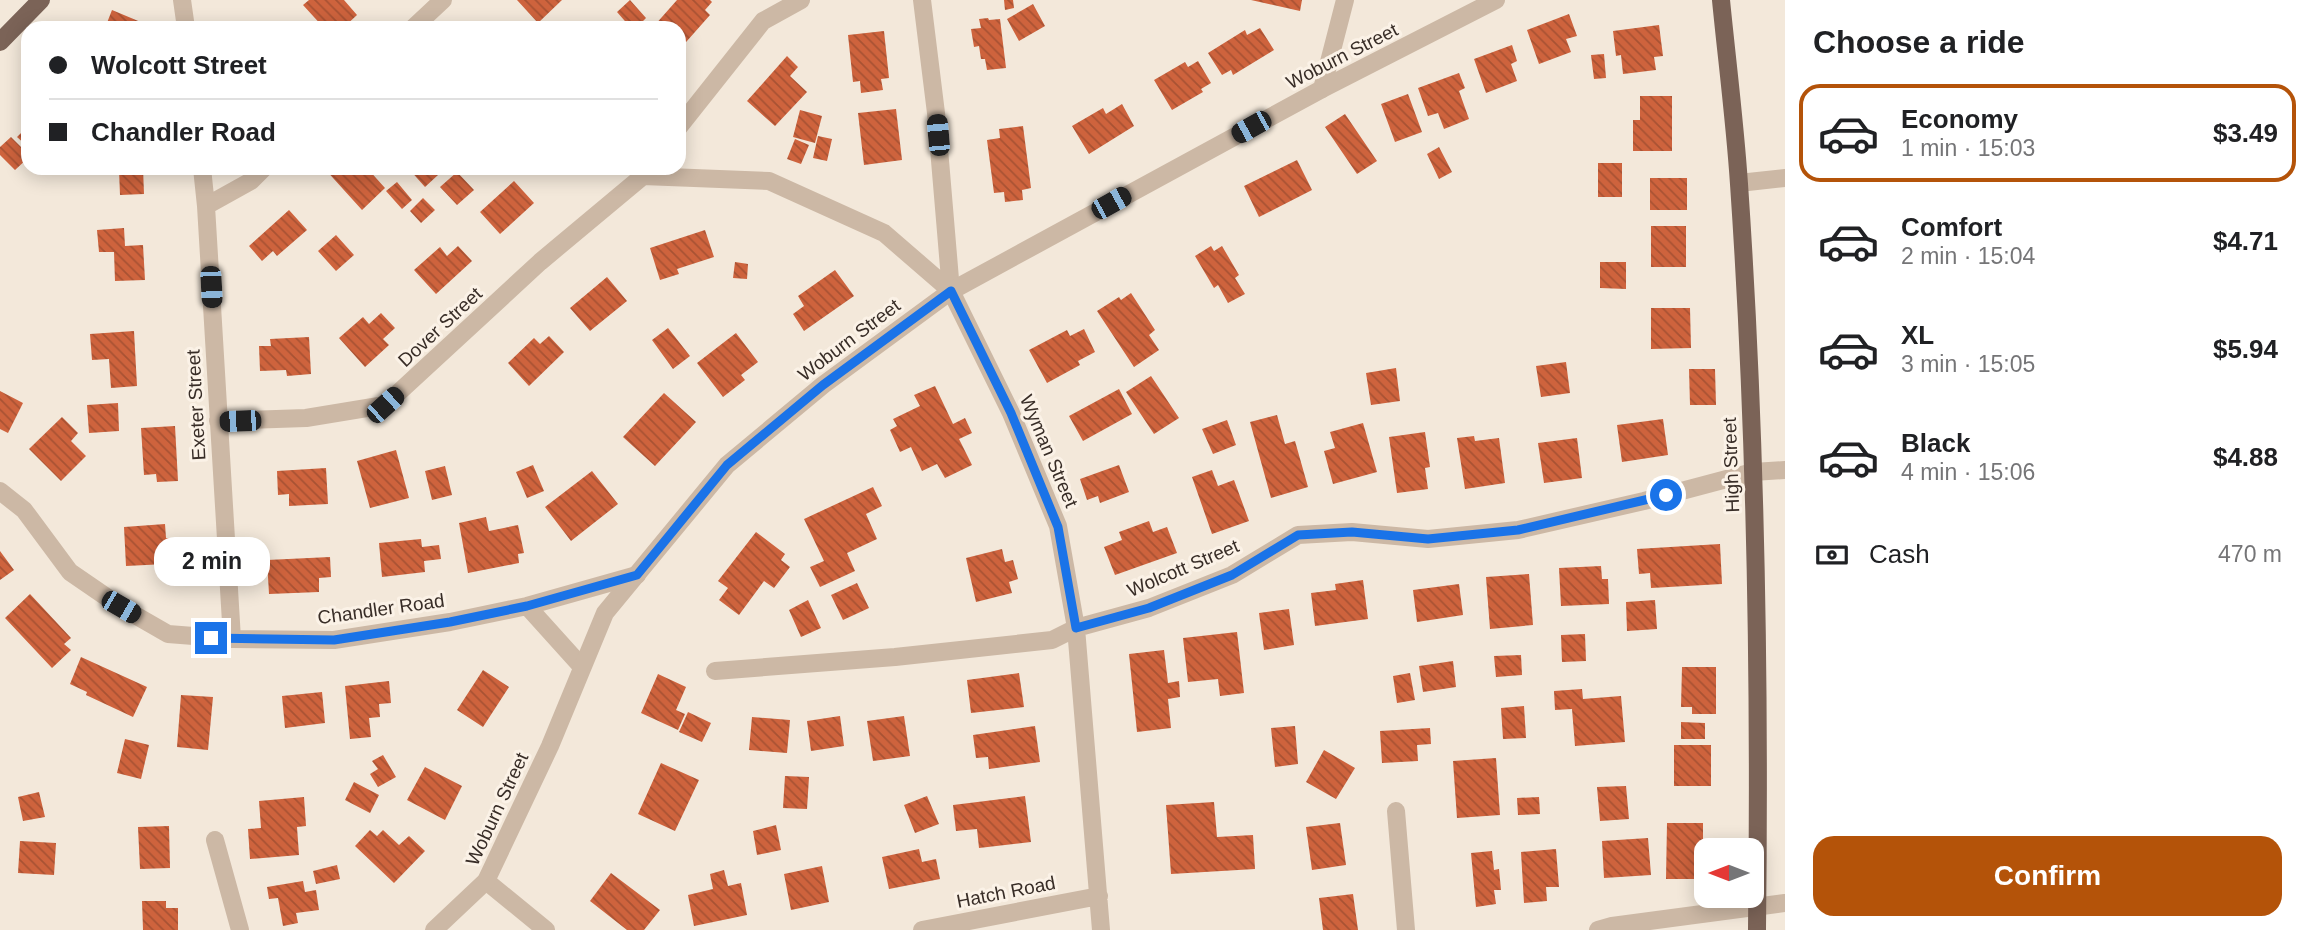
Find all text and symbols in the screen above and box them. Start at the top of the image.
street label: Woburn Street [1283,19,1402,93]
text: Choose a ride [1813,24,2025,60]
text: Wolcott Street [91,50,267,80]
icon: car [1817,102,1880,165]
text: Economy [1901,104,2018,134]
car [1228,108,1275,146]
car [926,113,951,157]
text: Chandler Road [91,117,276,147]
text: $3.49 [2213,118,2278,148]
text: 1 min · 15:03 [1901,135,2035,161]
car [1088,184,1135,222]
icon: car [1817,210,1880,273]
text: Comfort [1901,212,2002,242]
text: $4.71 [2213,226,2278,256]
text: 2 min · 15:04 [1901,243,2035,269]
car [200,265,223,309]
street label: Dover Street [394,282,487,371]
street label: Woburn Street [794,294,905,385]
icon: car [1817,318,1880,381]
text: XL [1901,320,1934,350]
text: $5.94 [2213,334,2278,364]
street label: Exeter Street [183,348,209,461]
text: 3 min · 15:05 [1901,351,2035,377]
car [363,383,408,427]
street label: Wyman Street [1016,392,1082,511]
car [219,410,262,432]
street label: High Street [1719,416,1743,513]
icon: car [1817,426,1880,489]
text: Black [1901,428,1970,458]
text: $4.88 [2213,442,2278,472]
text: 4 min · 15:06 [1901,459,2035,485]
route start [1650,479,1682,511]
street label: Wolcott Street [1124,535,1243,601]
callout: 2 min [153,536,269,586]
icon: cash [1813,536,1851,574]
text: Cash [1869,539,1930,569]
text: 470 m [2218,541,2282,567]
text: 2 min [182,548,242,574]
car [98,587,145,627]
street label: Chandler Road [316,590,446,628]
route end [195,622,227,654]
street label: Woburn Street [462,749,533,869]
button: Confirm [1813,836,2282,916]
north arrow [1694,838,1764,908]
map controls [1694,838,1764,908]
street label: Hatch Road [955,872,1057,912]

